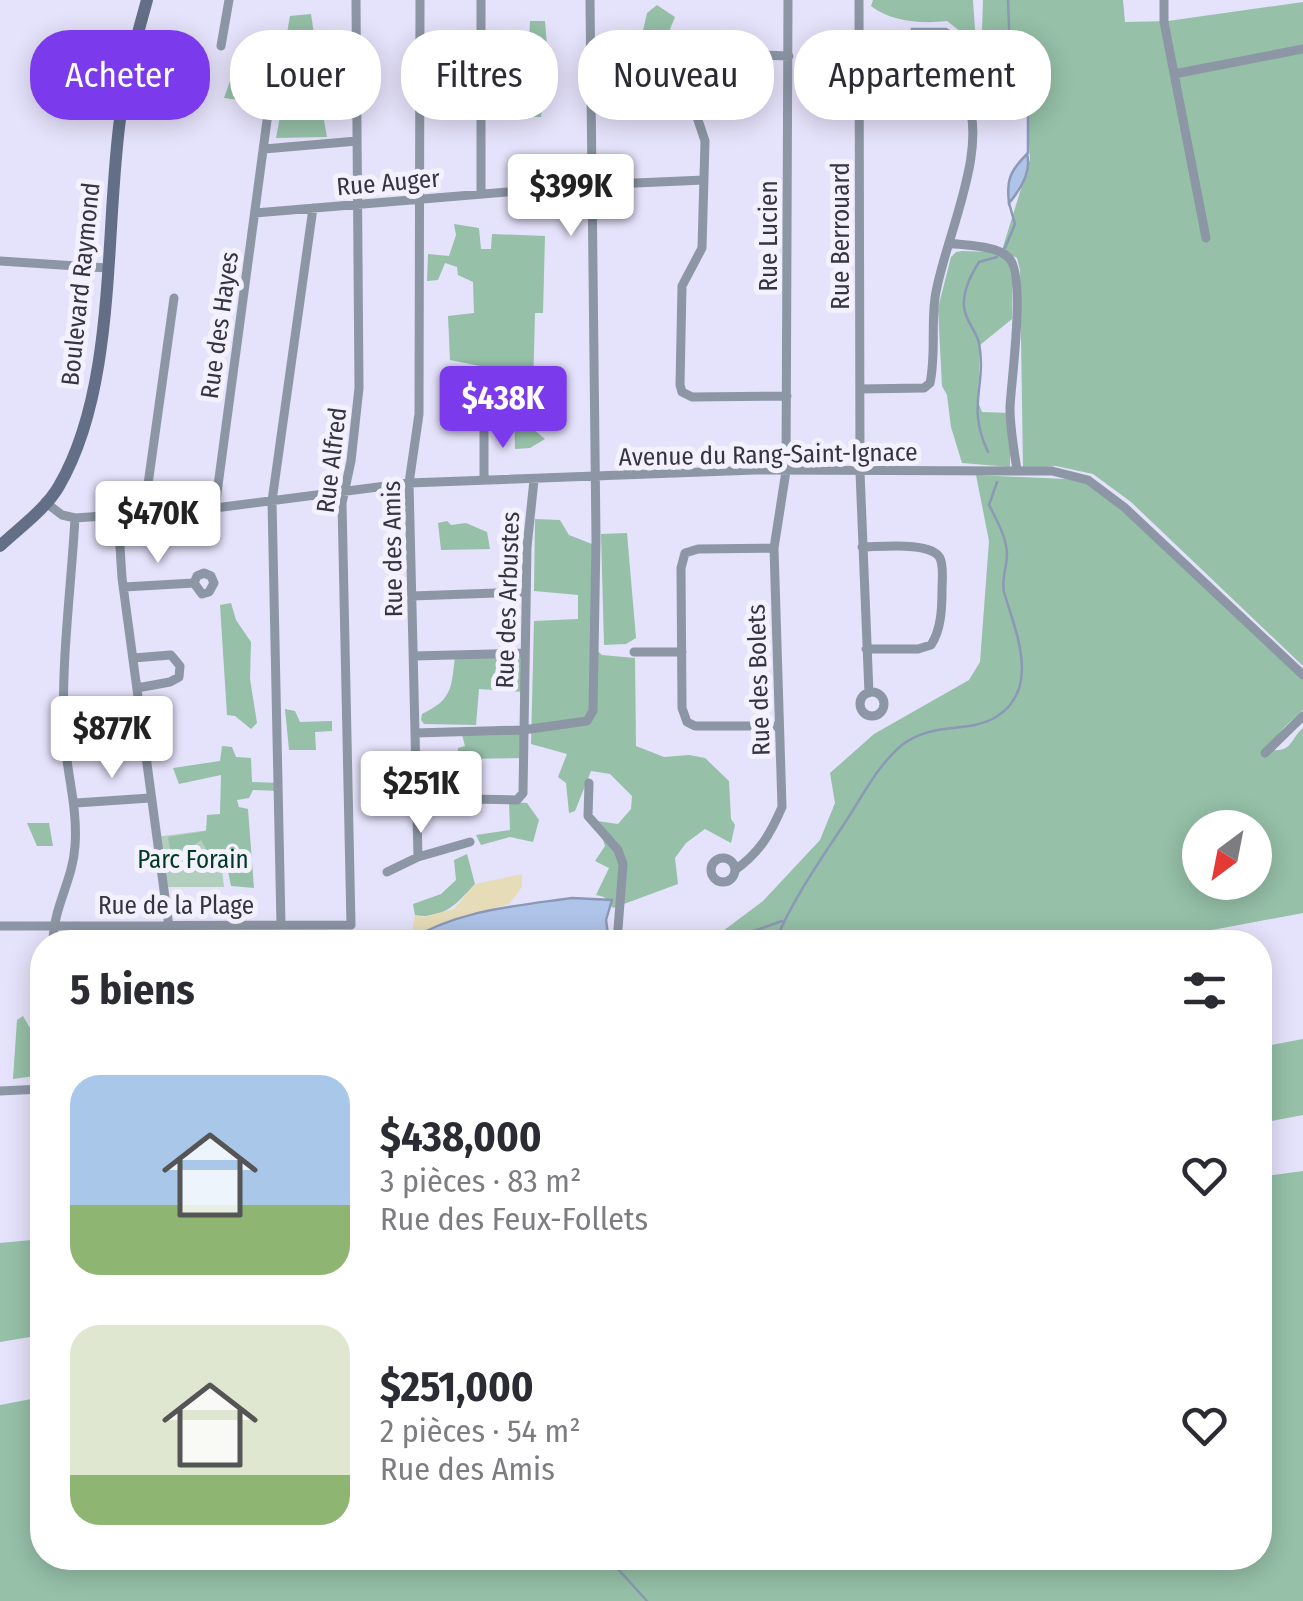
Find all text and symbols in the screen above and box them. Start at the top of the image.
chip: Acheter [30,30,210,120]
chip: Louer [230,30,381,120]
chip: Filtres [401,30,558,120]
chip: Nouveau [578,30,774,120]
chip: Appartement [794,30,1051,120]
pin: $399K [501,154,641,239]
street label: Rue Berrouard [826,162,856,310]
street label: Rue Auger [335,164,441,202]
text: $399K [530,167,612,205]
street label: Rue Lucien [754,180,784,292]
street label: Boulevard Raymond [55,181,107,387]
street label: Rue des Hayes [195,250,245,401]
pin: $438K [433,366,573,451]
text: $438K [462,379,544,417]
street label: Rue Alfred [311,406,353,515]
street label: Avenue du Rang-Saint-Ignace [618,437,918,473]
street label: Rue des Amis [377,480,409,618]
pin: $470K [88,481,228,566]
text: $470K [117,494,199,532]
street label: Rue des Arbustes [490,511,526,689]
street label: Rue des Bolets [741,604,777,756]
pin: $877K [42,696,182,781]
text: $877K [73,709,151,747]
pin: $251K [351,751,491,836]
text: $251K [383,764,459,802]
north arrow [1182,810,1272,900]
map controls [1182,810,1272,900]
park label: Parc Forain [137,845,249,875]
street label: Rue de la Plage [98,891,254,921]
icon: filters [1177,963,1232,1018]
text: 5 biens [70,965,195,1015]
text: $438,000 [380,1112,542,1162]
icon: home [150,1115,270,1235]
icon: heart [1177,1148,1232,1203]
text: 3 pièces · 83 m² [380,1162,581,1200]
text: Rue des Feux-Follets [380,1200,648,1238]
text: $251,000 [380,1362,534,1412]
icon: home [150,1365,270,1485]
icon: heart [1177,1398,1232,1453]
text: 2 pièces · 54 m² [380,1412,581,1450]
text: Rue des Amis [380,1450,555,1488]

